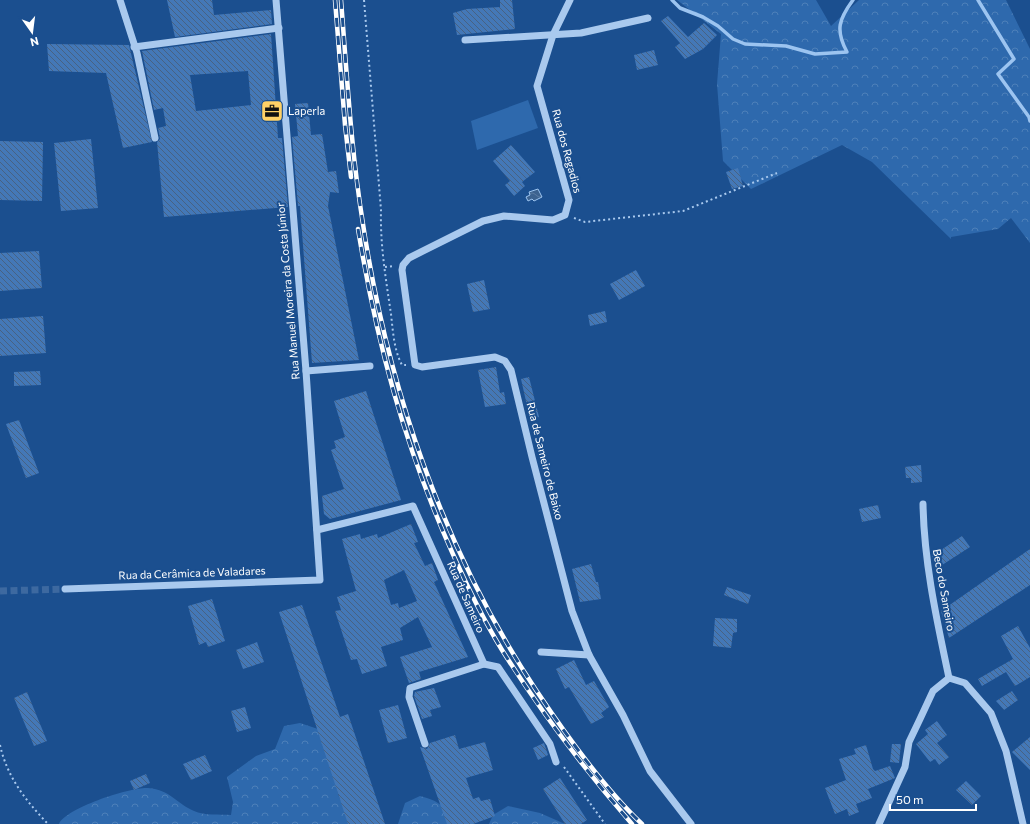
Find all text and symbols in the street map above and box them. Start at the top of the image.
north arrow [12,12,52,52]
text: N [29,35,40,49]
office icon: Laperla [259,98,285,124]
place label: Laperla [288,104,325,117]
street label: Rua dos Regadios [550,107,585,194]
street label: Rua Manuel Moreira da Costa Júnior [273,201,303,380]
street label: Rua de Sameiro de Baixo [525,401,567,522]
street label: Beco do Sameiro [931,548,958,632]
street label: Rua de Sameiro [445,559,488,635]
street label: Rua da Cerâmica de Valadares [118,563,266,582]
scale bar [890,786,976,812]
text: 50 m [896,792,924,806]

